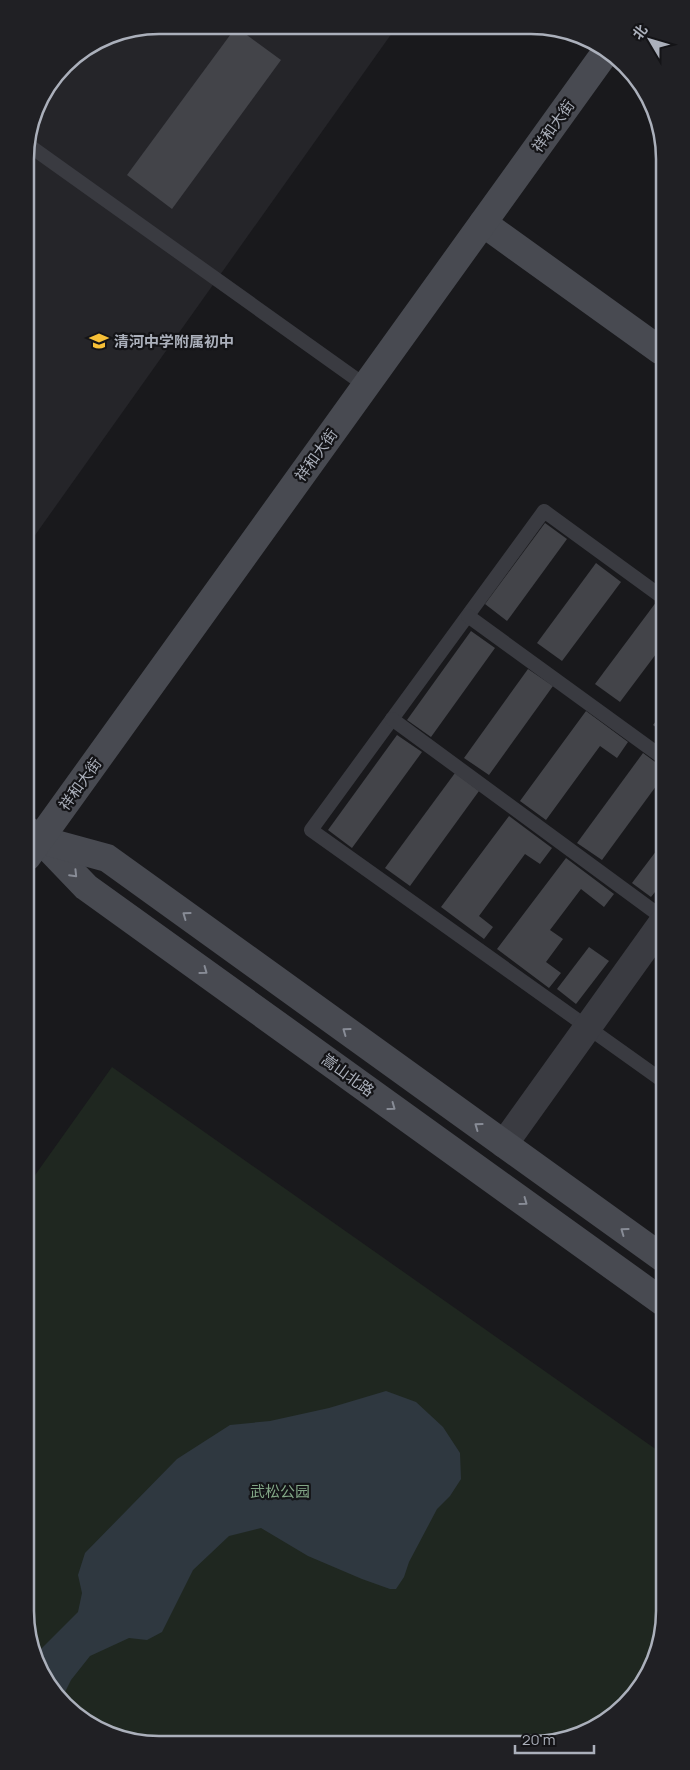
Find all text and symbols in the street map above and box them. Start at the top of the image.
north arrow [625,15,675,65]
text: 北 [628,20,651,43]
street label: 祥和大街 [527,96,579,156]
school or university icon: 清河中学附属初中 [88,330,110,352]
place label: 清河中学附属初中 [114,331,234,352]
street label: 祥和大街 [290,425,342,485]
street label: 祥和大街 [54,754,106,814]
one-way arrow [68,868,77,877]
one-way arrow [182,912,192,921]
one-way arrow [198,966,207,974]
one-way arrow [342,1028,352,1037]
street label: 嵩山北路 [318,1049,378,1101]
one-way arrow [386,1101,396,1110]
one-way arrow [474,1123,484,1132]
one-way arrow [518,1196,528,1205]
one-way arrow [620,1228,630,1237]
park label: 武松公园 [250,1481,310,1502]
scale bar [515,1722,594,1754]
text: 20 m [522,1729,555,1750]

